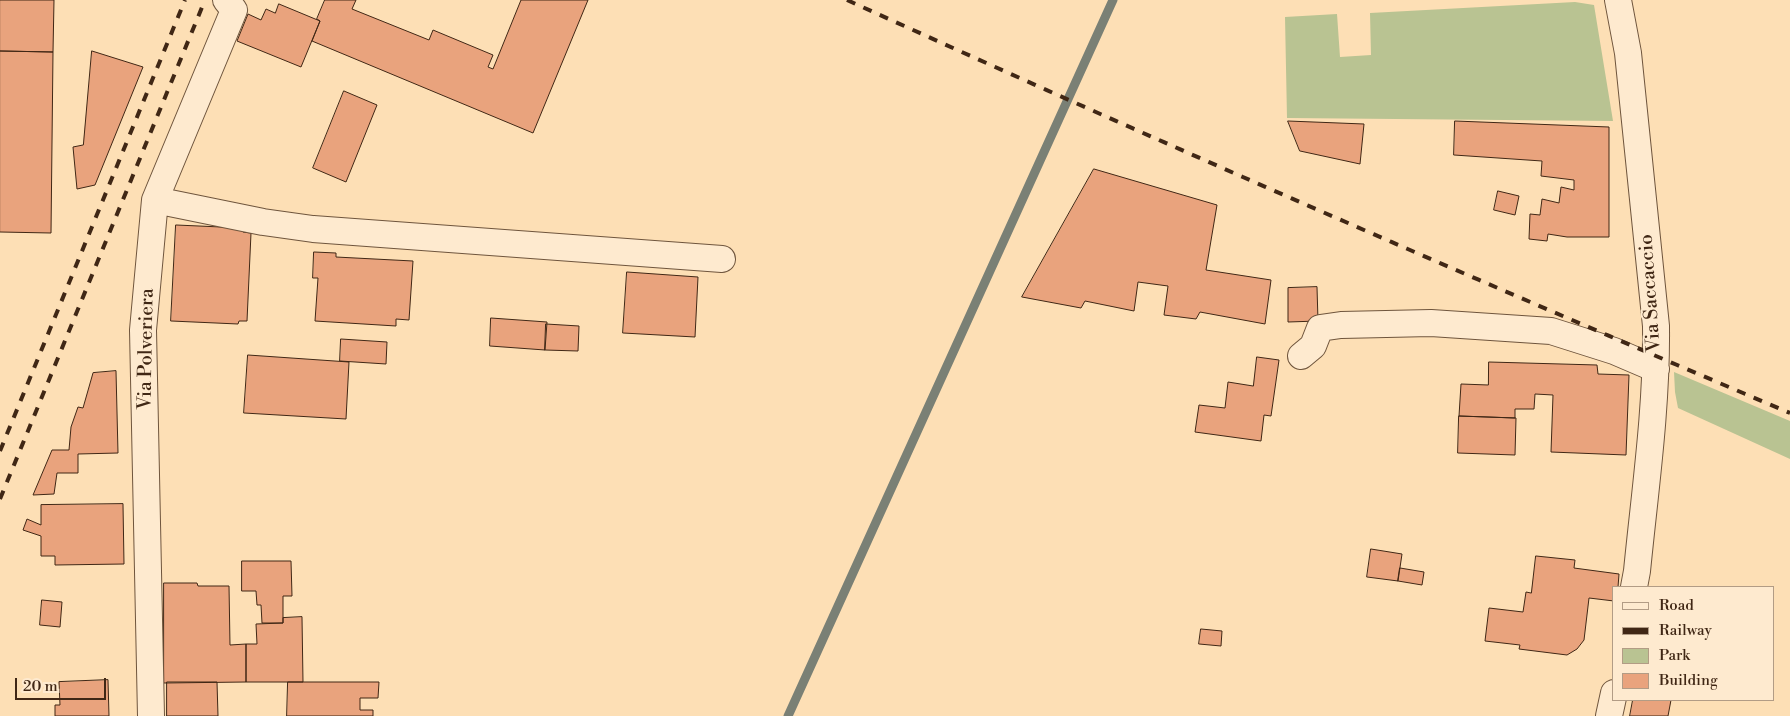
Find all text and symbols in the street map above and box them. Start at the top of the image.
street label: Via Saccaccio [1636,233,1666,353]
street label: Via Polveriera [135,288,159,410]
legend [1612,586,1775,701]
text: Road [1659,596,1694,615]
text: Railway [1659,621,1712,640]
text: Park [1659,646,1690,665]
scale bar [18,668,109,700]
text: Building [1659,671,1718,690]
text: 20 m [23,677,58,696]

